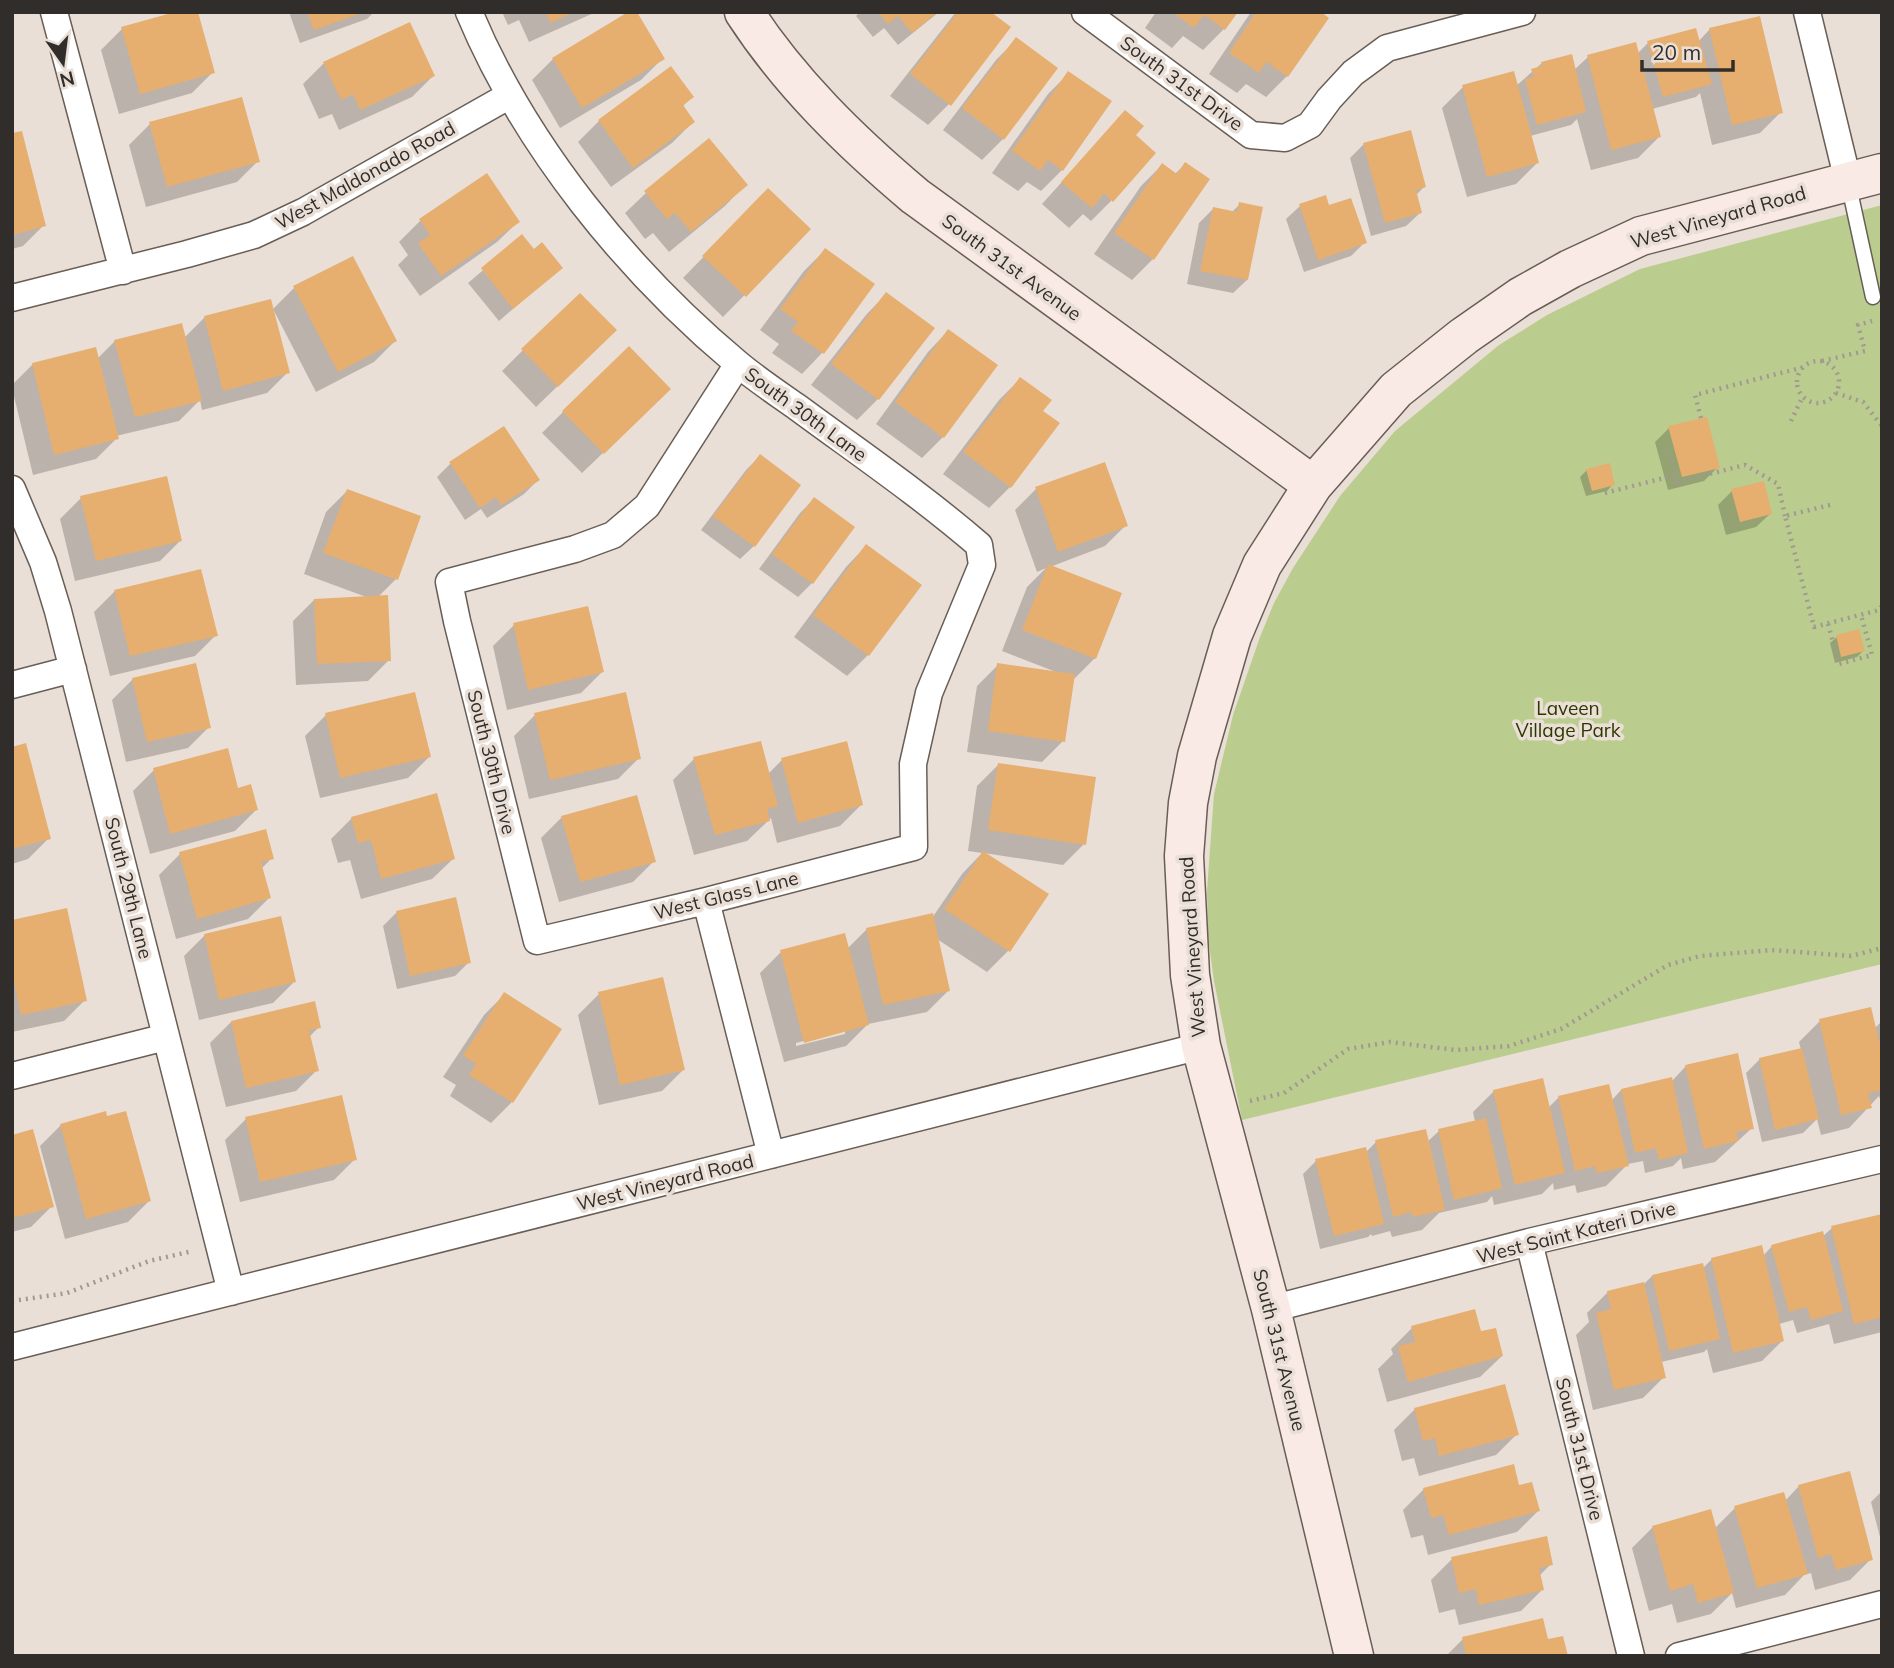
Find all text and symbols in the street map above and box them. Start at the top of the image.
north arrow [28,28,98,98]
scale bar [1642,28,1733,72]
street label: South 31st Drive [1116,30,1248,136]
text: 20 m [1652,39,1701,65]
text: N [57,66,77,93]
street label: West Maldonado Road [271,116,459,234]
street label: West Vineyard Road [1627,180,1809,254]
street label: South 31st Avenue [938,208,1086,326]
street label: South 30th Lane [740,362,872,466]
street label: South 30th Drive [462,687,522,837]
park label: Laveen Village Park [1516,696,1621,742]
street label: South 29th Lane [100,815,158,961]
street label: West Vineyard Road [1174,856,1210,1038]
street label: West Glass Lane [651,865,801,925]
street label: West Vineyard Road [574,1148,756,1216]
street label: West Saint Kateri Drive [1474,1196,1678,1268]
street label: South 31st Avenue [1248,1266,1312,1434]
street label: South 31st Drive [1551,1375,1609,1523]

